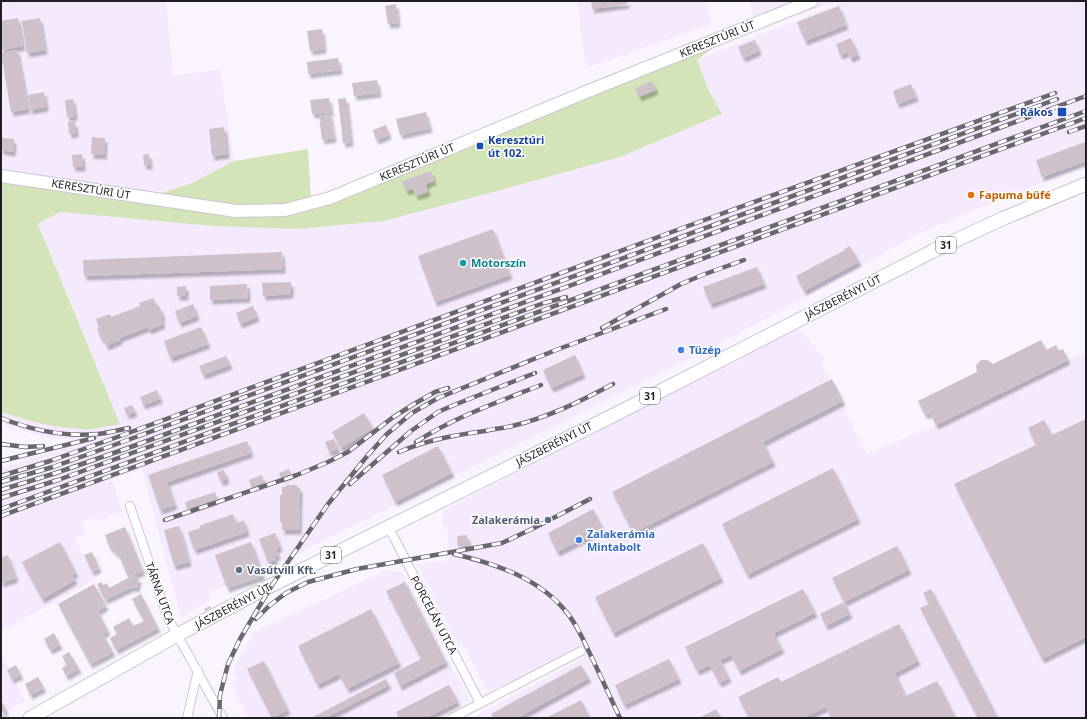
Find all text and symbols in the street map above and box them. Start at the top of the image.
street label: KERESZTÚRI ÚT [677,17,757,60]
place label: Rákos [1020,104,1053,119]
marker: Rákos [1056,106,1068,118]
place label: Keresztúri út 102. [488,132,544,160]
street label: KERESZTÚRI ÚT [377,139,457,184]
marker: Keresztúri út 102. [475,141,485,151]
street label: KERESZTÚRI ÚT [50,175,132,202]
place label: Fapuma büfé [979,187,1051,202]
marker: Fapuma büfé [966,190,976,200]
road number: 31 [936,237,956,253]
place label: Motorszín [471,255,526,270]
marker: Motorszín [458,258,468,268]
street label: JÁSZBERÉNYI ÚT [801,271,884,323]
place label: Tüzép [689,342,721,357]
marker: Tüzép [676,345,686,355]
road number: 31 [640,388,660,404]
street label: JÁSZBERÉNYI ÚT [512,418,595,470]
place label: Zalakerámia [472,512,540,527]
marker: Zalakerámia [543,515,553,525]
place label: Zalakerámia Mintabolt [587,526,655,554]
marker: Zalakerámia Mintabolt [574,535,584,545]
road number: 31 [321,547,341,563]
street label: TÁRNA UTCA [142,560,179,627]
place label: Vasútvill Kft. [247,562,316,577]
marker: Vasútvill Kft. [234,565,244,575]
street label: PORCELÁN UTCA [407,573,462,658]
street label: JÁSZBERÉNYI ÚT [191,579,273,632]

